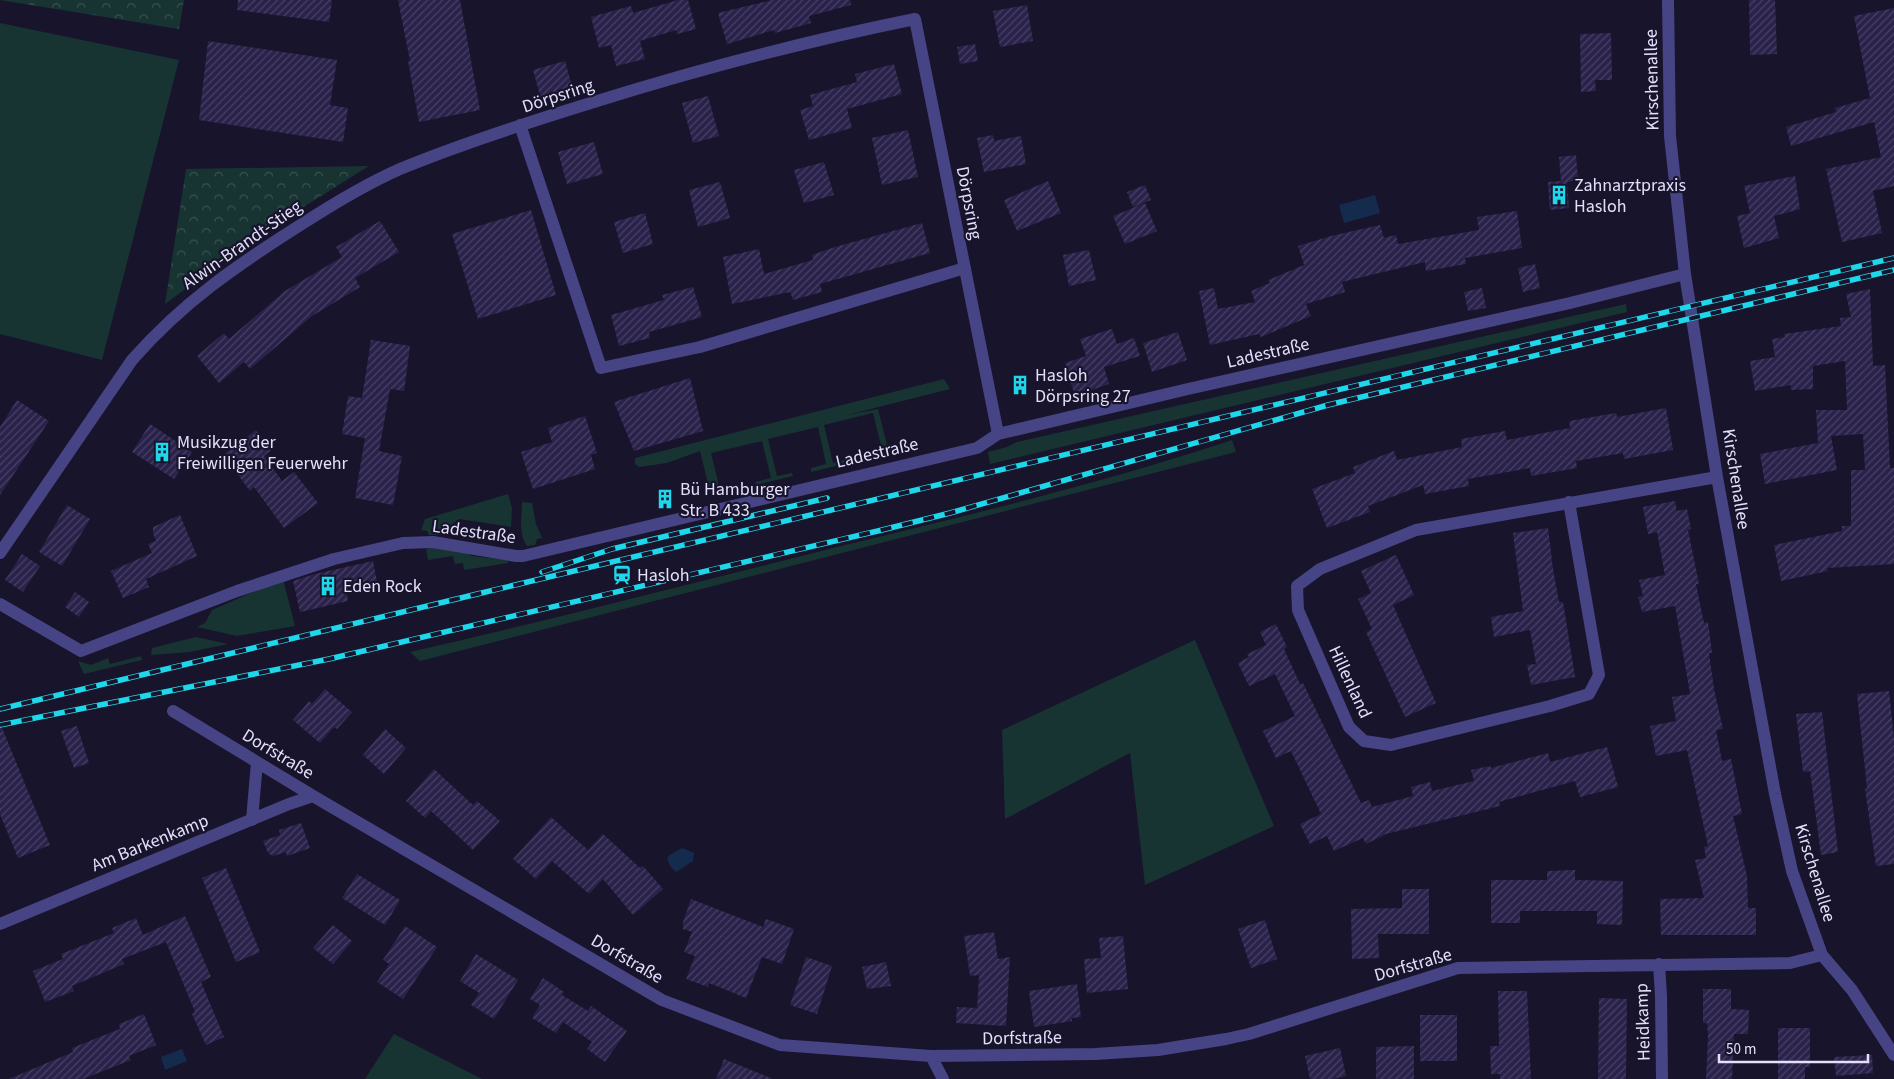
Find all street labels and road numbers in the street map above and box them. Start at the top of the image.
street label: Kirschenallee [1639,29,1665,131]
street label: Dörpsring [519,73,597,119]
street label: Dörpsring [950,164,988,242]
street label: Alwin-Brandt-Stieg [177,194,307,296]
street label: Ladestraße [1224,331,1312,375]
street label: Kirschenallee [1716,427,1756,531]
street label: Ladestraße [833,431,921,475]
street label: Ladestraße [431,514,517,550]
street label: Hillenland [1322,642,1378,722]
street label: Dorfstraße [237,723,319,785]
street label: Am Barkenkamp [88,808,212,878]
street label: Kirschenallee [1788,821,1842,925]
street label: Dorfstraße [586,928,668,990]
street label: Dorfstraße [1371,942,1455,988]
street label: Heidkamp [1629,983,1657,1061]
street label: Dorfstraße [982,1025,1062,1051]

